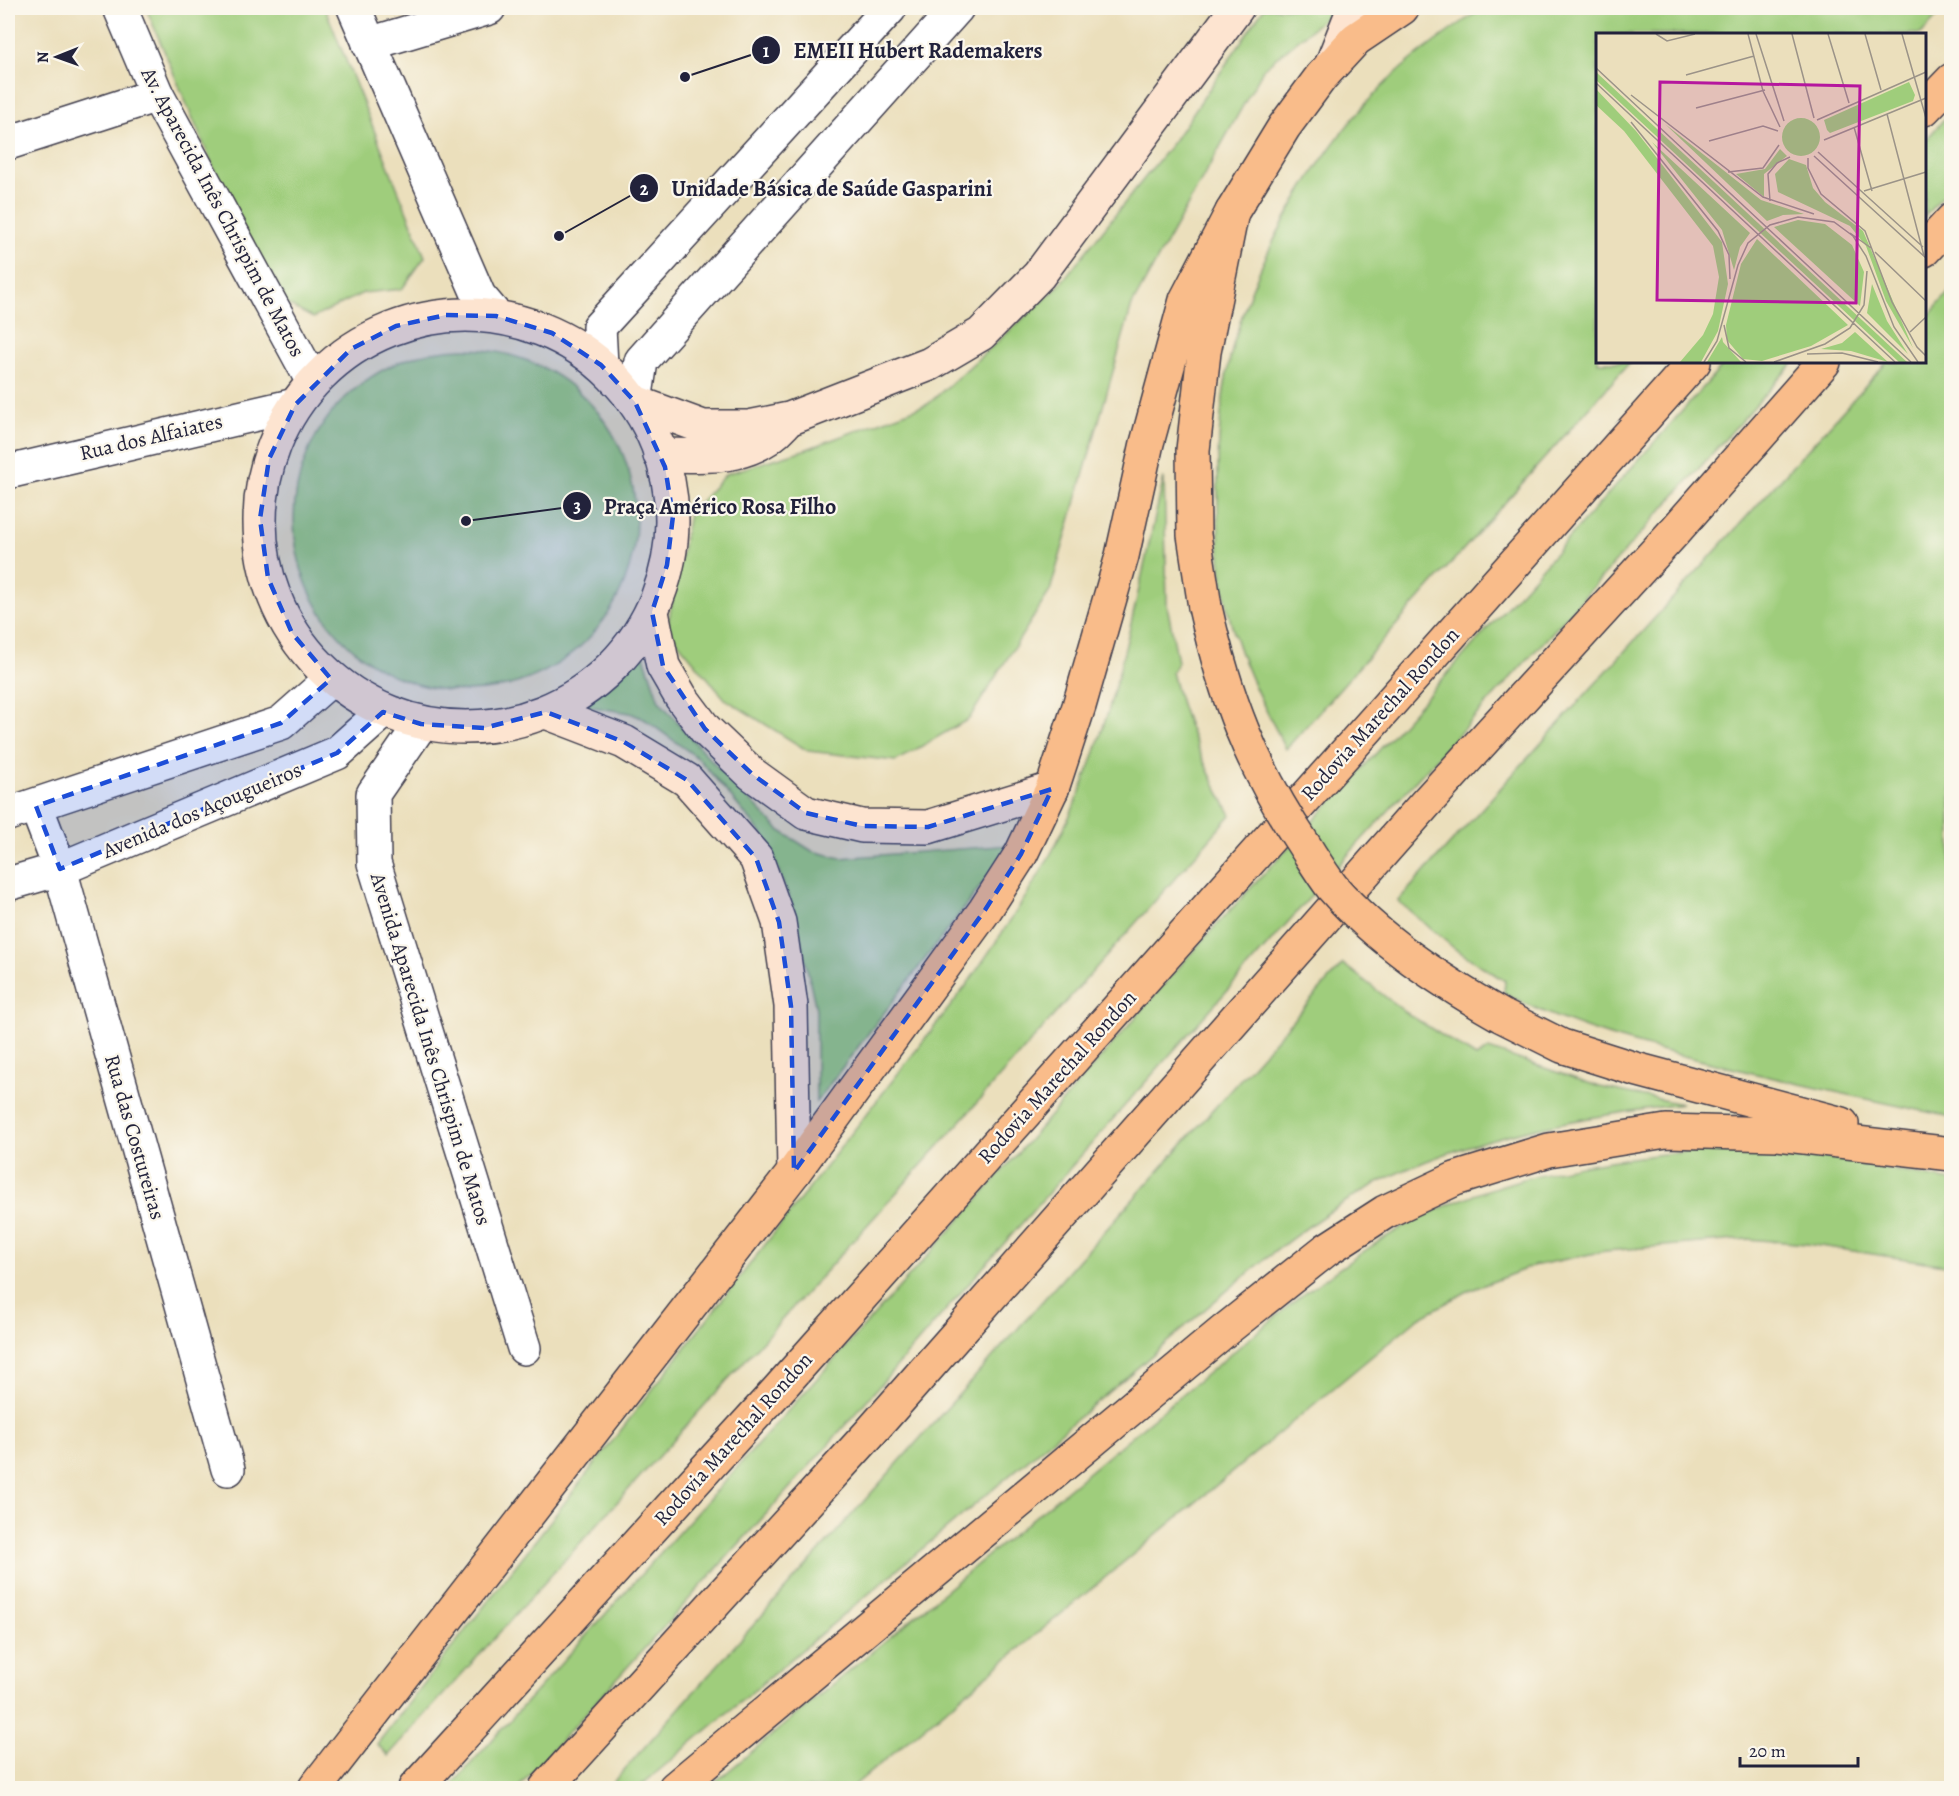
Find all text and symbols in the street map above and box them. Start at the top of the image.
north arrow [27,27,87,87]
callout: EMEII Hubert Rademakers [751,30,1055,70]
inset map [1596,33,1926,363]
text: EMEII Hubert Rademakers [793,36,1043,66]
text: 1 [763,39,770,63]
text: N [32,51,54,63]
street label: Av. Aparecida Inês Chrispim de Matos [134,61,311,362]
callout: Unidade Básica de Saúde Gasparini [629,168,1004,208]
text: Unidade Básica de Saúde Gasparini [672,174,992,204]
text: 2 [640,177,649,201]
street label: Rua dos Alfaiates [77,407,225,467]
callout: Praça Américo Rosa Filho [562,486,849,526]
text: Praça Américo Rosa Filho [604,492,836,522]
text: 3 [573,494,581,518]
street label: Rodovia Marechal Rondon [1294,621,1466,807]
street label: Avenida dos Açougueiros [97,755,306,865]
street label: Avenida Aparecida Inês Chrispim de Matos [364,868,498,1229]
street label: Rodovia Marechal Rondon [971,984,1143,1170]
street label: Rua das Costureiras [98,1051,172,1223]
street label: Rodovia Marechal Rondon [647,1346,819,1532]
scale bar [1740,1730,1858,1768]
text: 20 m [1749,1739,1786,1763]

